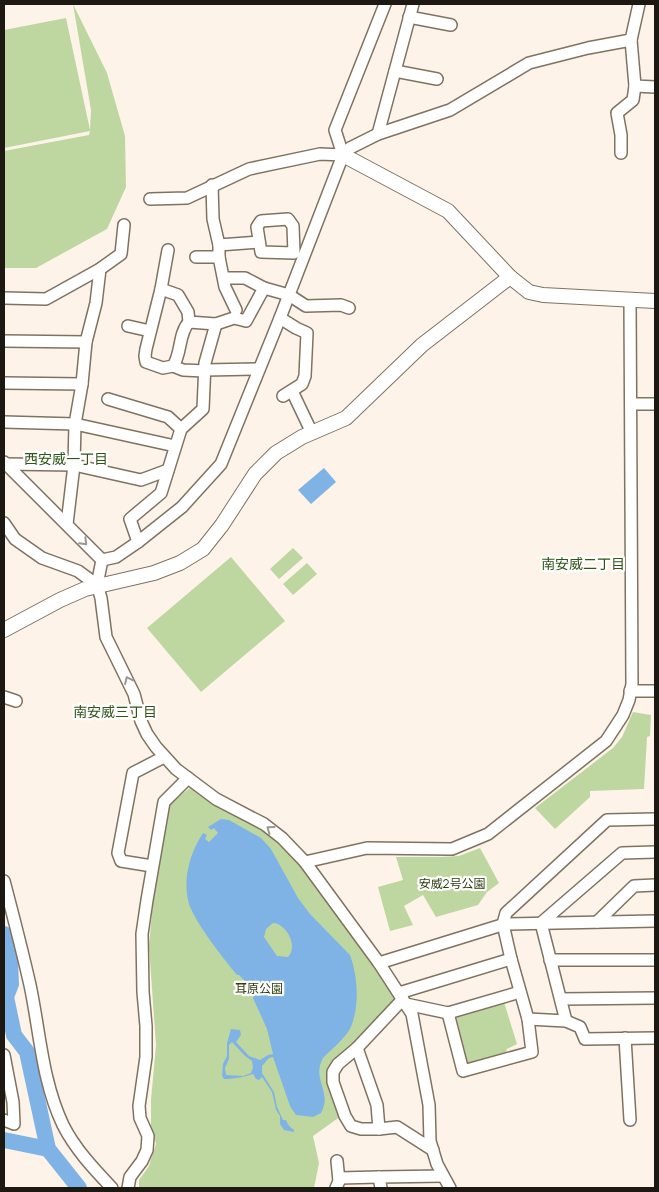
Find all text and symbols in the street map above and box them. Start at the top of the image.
district label: 西安威一丁目 [24,449,108,468]
one-way arrow [79,536,88,545]
district label: 南安威二丁目 [541,554,625,573]
one-way arrow [124,676,134,685]
district label: 南安威三丁目 [73,702,157,721]
one-way arrow [266,826,276,835]
park label: 安威2号公園 [419,875,485,892]
park label: 耳原公園 [235,980,283,997]

